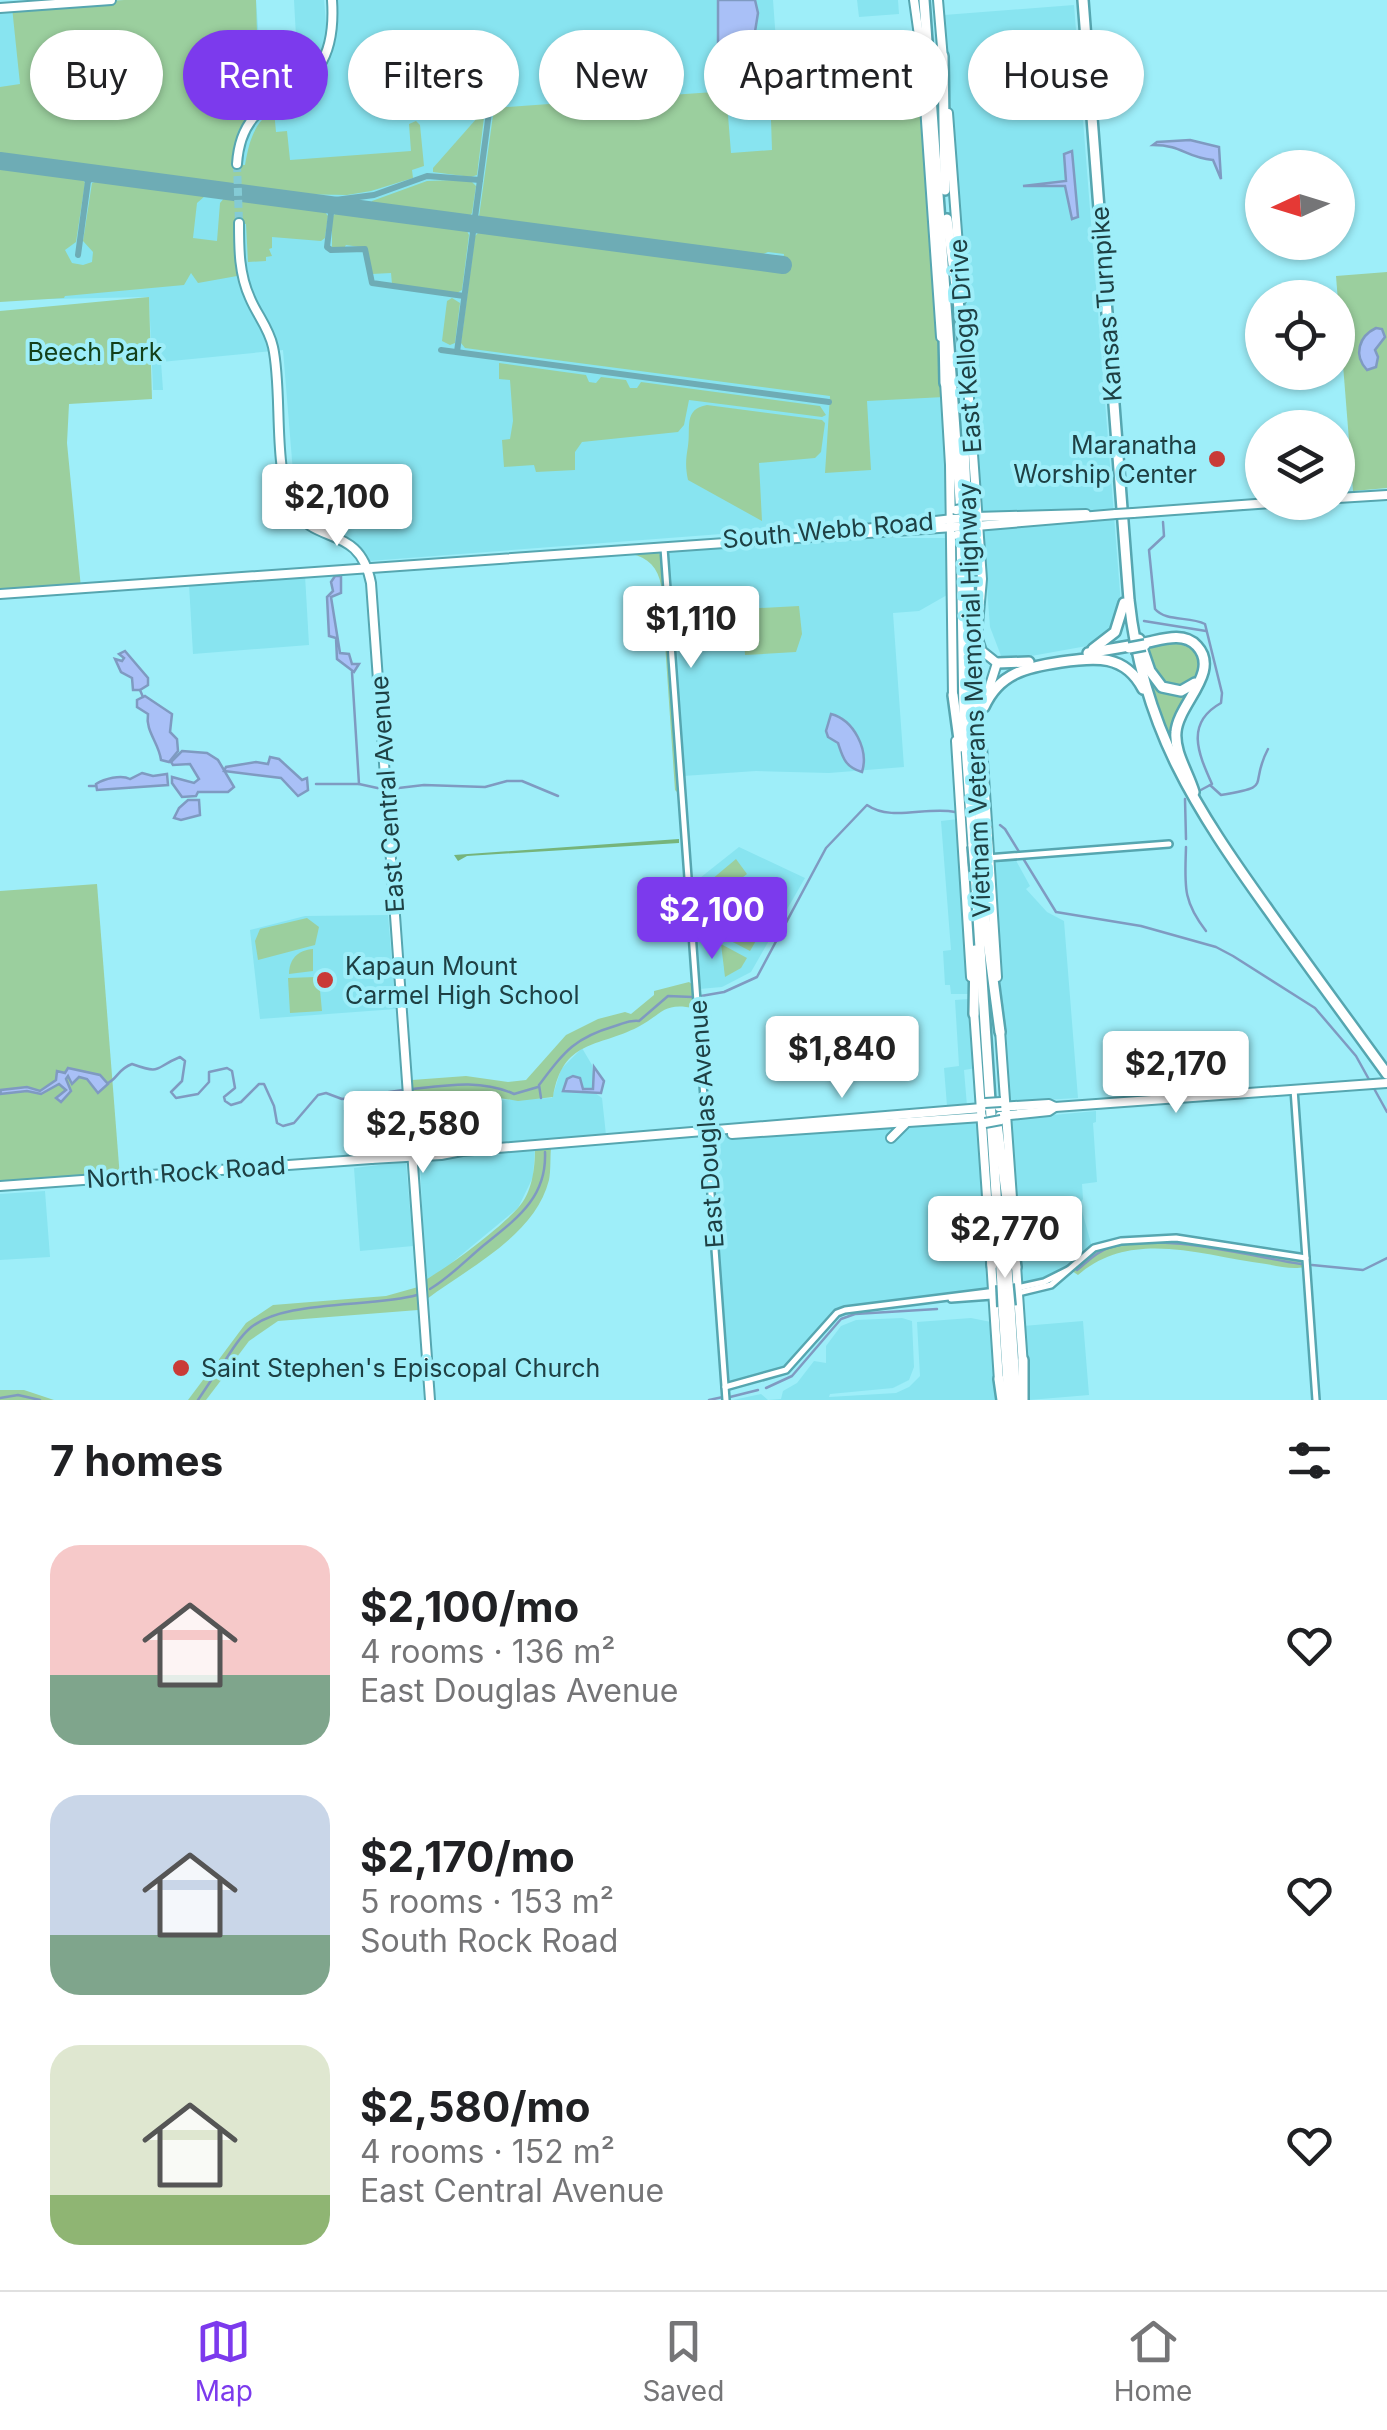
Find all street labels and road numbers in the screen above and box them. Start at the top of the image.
street label: Kansas Turnpike [1084,205,1128,403]
street label: East Kellogg Drive [943,238,987,454]
street label: Vietnam Veterans Memorial Highway [951,482,997,918]
street label: South Webb Road [721,506,935,554]
street label: East Central Avenue [364,674,410,914]
street label: East Douglas Avenue [682,999,730,1249]
street label: North Rock Road [85,1150,287,1194]

